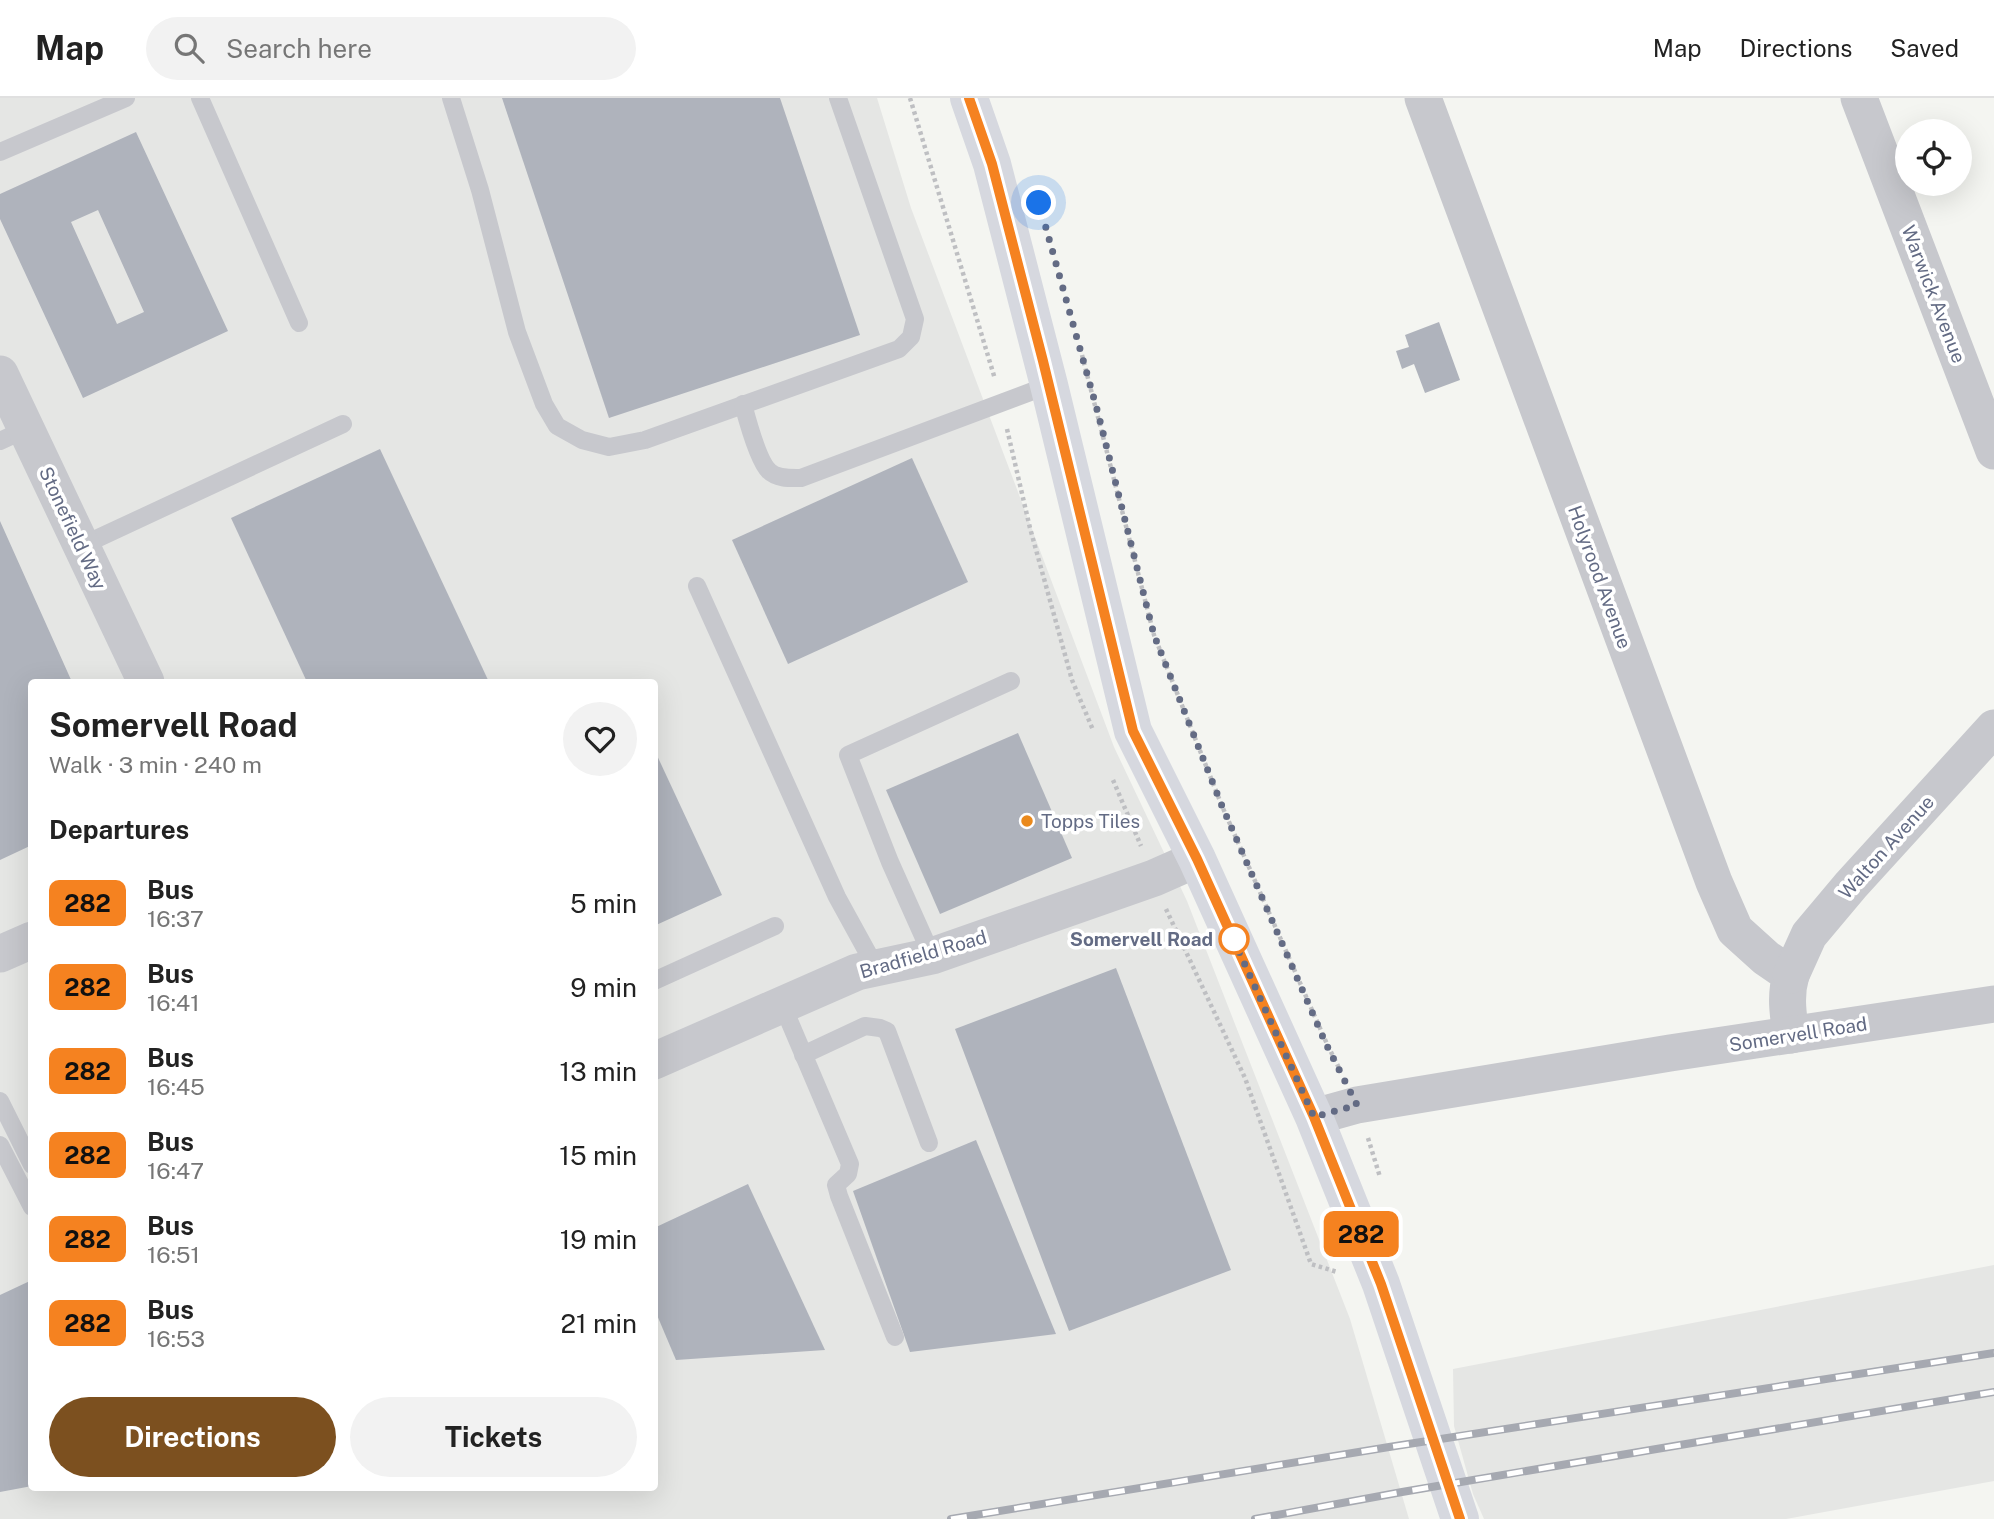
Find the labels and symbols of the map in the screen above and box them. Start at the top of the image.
your location [1021,185,1056,220]
street label: Warwick Avenue [1898,222,1970,366]
street label: Stonefield Way [35,463,111,593]
street label: Holyrood Avenue [1564,502,1636,652]
street label: Walton Avenue [1834,791,1938,903]
place label: Topps Tiles [1041,810,1140,832]
marker: Topps Tiles [1019,813,1035,829]
marker: Somervell Road [1219,924,1249,954]
street label: Bradfield Road [857,925,989,983]
place label: Somervell Road [1070,928,1213,950]
street label: Somervell Road [1727,1012,1869,1056]
line badge: 282 [1321,1211,1401,1257]

